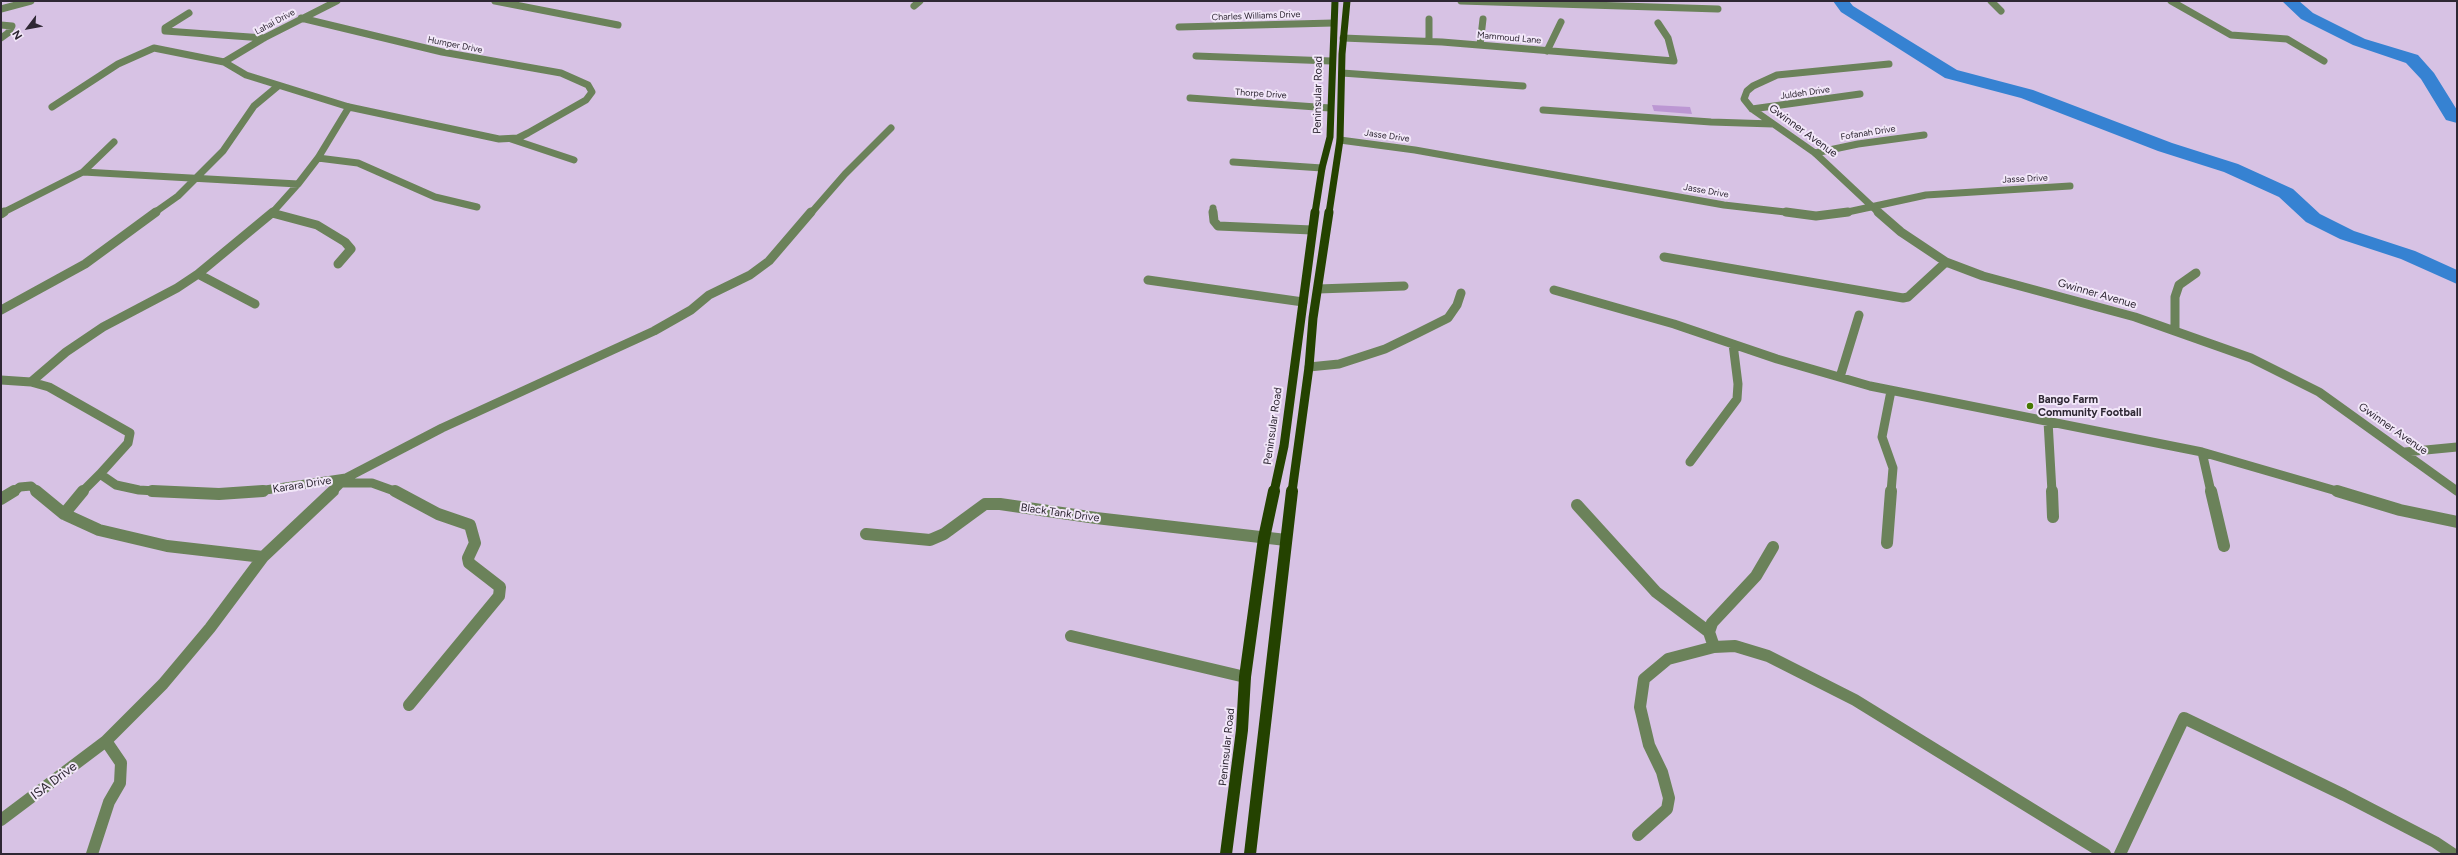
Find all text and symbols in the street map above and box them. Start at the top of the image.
street label: Lahai Drive [253,7,297,37]
north arrow [8,8,48,48]
street label: Charles Williams Drive [1211,9,1301,23]
text: N [10,28,25,42]
street label: Mammoud Lane [1476,30,1542,46]
street label: Humper Drive [427,34,483,56]
street label: Peninsular Road [1311,56,1325,134]
street label: Juldeh Drive [1780,84,1830,102]
street label: Thorpe Drive [1235,87,1287,101]
street label: Gwinner Avenue [1766,102,1840,160]
street label: Fofanah Drive [1840,123,1896,143]
street label: Jasse Drive [1364,127,1410,145]
street label: Jasse Drive [2002,172,2048,186]
street label: Jasse Drive [1683,182,1729,200]
street label: Gwinner Avenue [2056,276,2138,312]
street label: Peninsular Road [1261,386,1285,466]
place label: Bango Farm Community Football [2038,393,2141,419]
street label: Gwinner Avenue [2356,400,2430,458]
marker: Bango Farm Community Football [2025,401,2035,411]
street label: Karara Drive [272,474,332,496]
street label: Black Tank Drive [1020,501,1100,525]
street label: Peninsular Road [1216,707,1238,787]
street label: ISA Drive [28,759,80,803]

